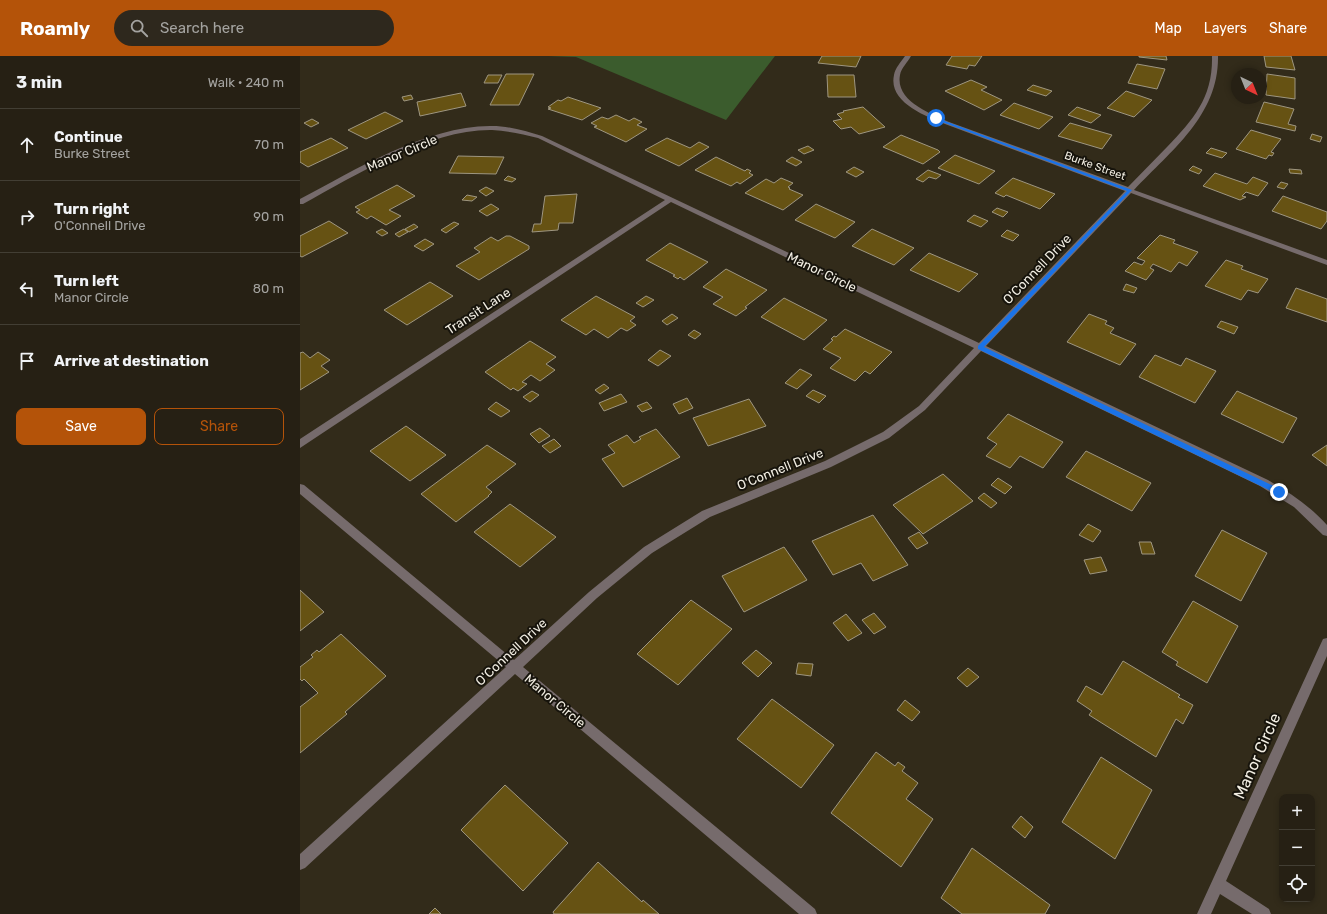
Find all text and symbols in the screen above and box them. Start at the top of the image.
search box [114,10,394,46]
text: Roamly [20,17,90,40]
icon: search [128,17,150,39]
text: Search here [160,19,244,37]
text: Map [1155,20,1182,37]
text: Layers [1204,20,1247,37]
text: Share [1269,20,1307,37]
north arrow [1231,68,1267,104]
text: 3 min [16,72,62,92]
text: Walk · 240 m [208,75,284,90]
route start [927,109,945,127]
text: Continue [54,128,123,146]
street label: Manor Circle [365,131,439,175]
icon: ahead [16,134,38,156]
text: 70 m [254,137,284,152]
text: Burke Street [54,146,130,161]
street label: Burke Street [1063,149,1128,183]
text: Turn right [54,200,129,218]
icon: right [16,206,38,228]
text: 90 m [253,209,284,224]
text: O'Connell Drive [54,218,146,233]
street label: O'Connell Drive [1000,231,1074,307]
street label: Manor Circle [785,249,859,295]
text: Turn left [54,272,119,290]
icon: left [16,278,38,300]
text: 80 m [253,281,284,296]
street label: Transit Lane [443,285,513,337]
text: Manor Circle [54,290,129,305]
icon: arrive [16,350,38,372]
text: Arrive at destination [54,352,209,370]
button: Save [16,408,146,445]
button: Share [154,408,284,445]
street label: O'Connell Drive [735,445,825,493]
route end [1270,483,1288,501]
street label: O'Connell Drive [472,615,550,689]
street label: Manor Circle [521,671,589,731]
street label: Manor Circle [1230,710,1284,802]
map controls [1279,794,1315,902]
button: + [1279,794,1315,830]
button: − [1279,830,1315,866]
button: locate [1279,866,1315,902]

